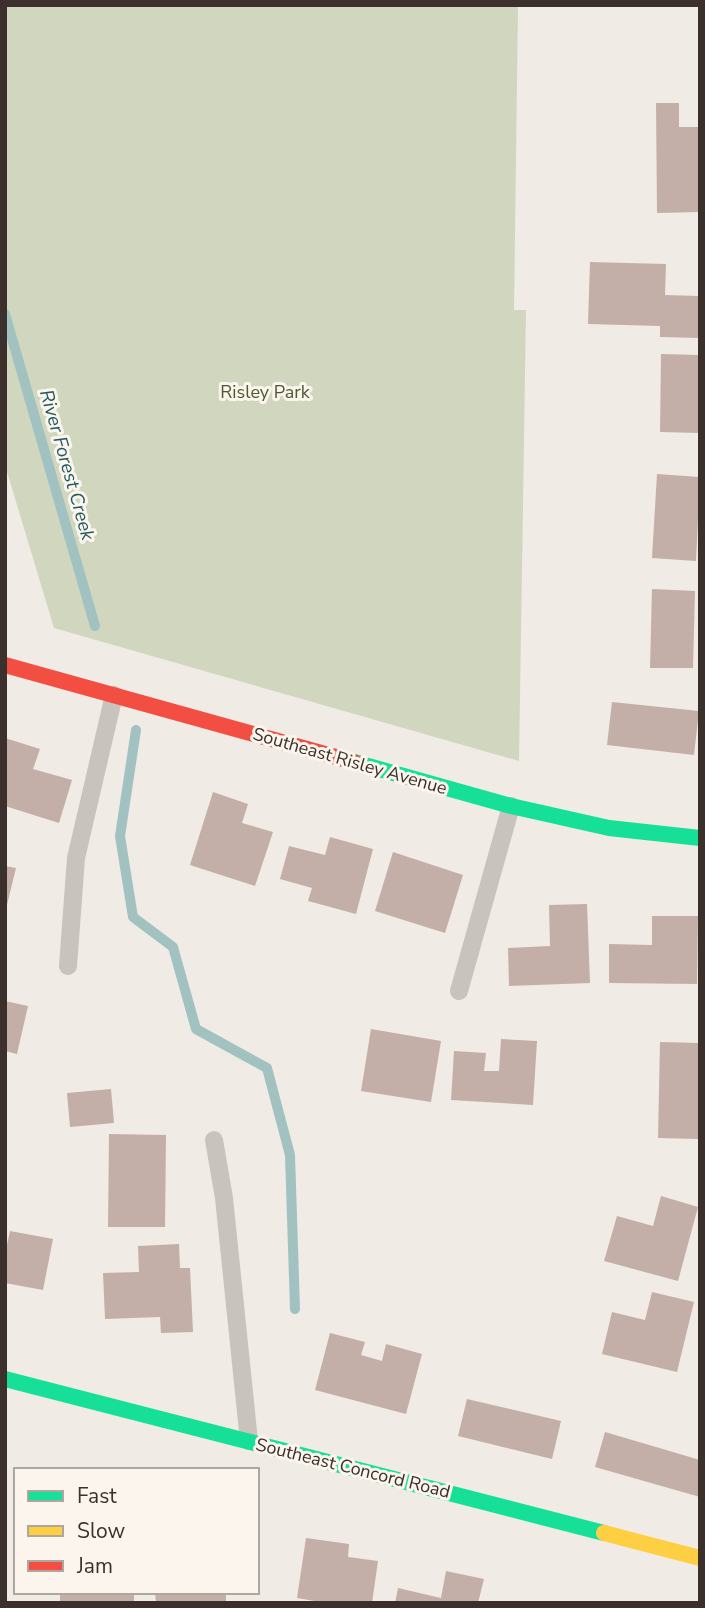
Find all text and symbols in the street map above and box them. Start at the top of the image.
park label: Risley Park [220,380,311,404]
water label: River Forest Creek [33,387,101,544]
street label: Southeast Risley Avenue [250,722,450,800]
street label: Southeast Concord Road [253,1432,453,1504]
legend [14,1468,259,1594]
text: Fast [77,1482,117,1510]
text: Slow [77,1517,126,1545]
text: Jam [76,1552,113,1580]

